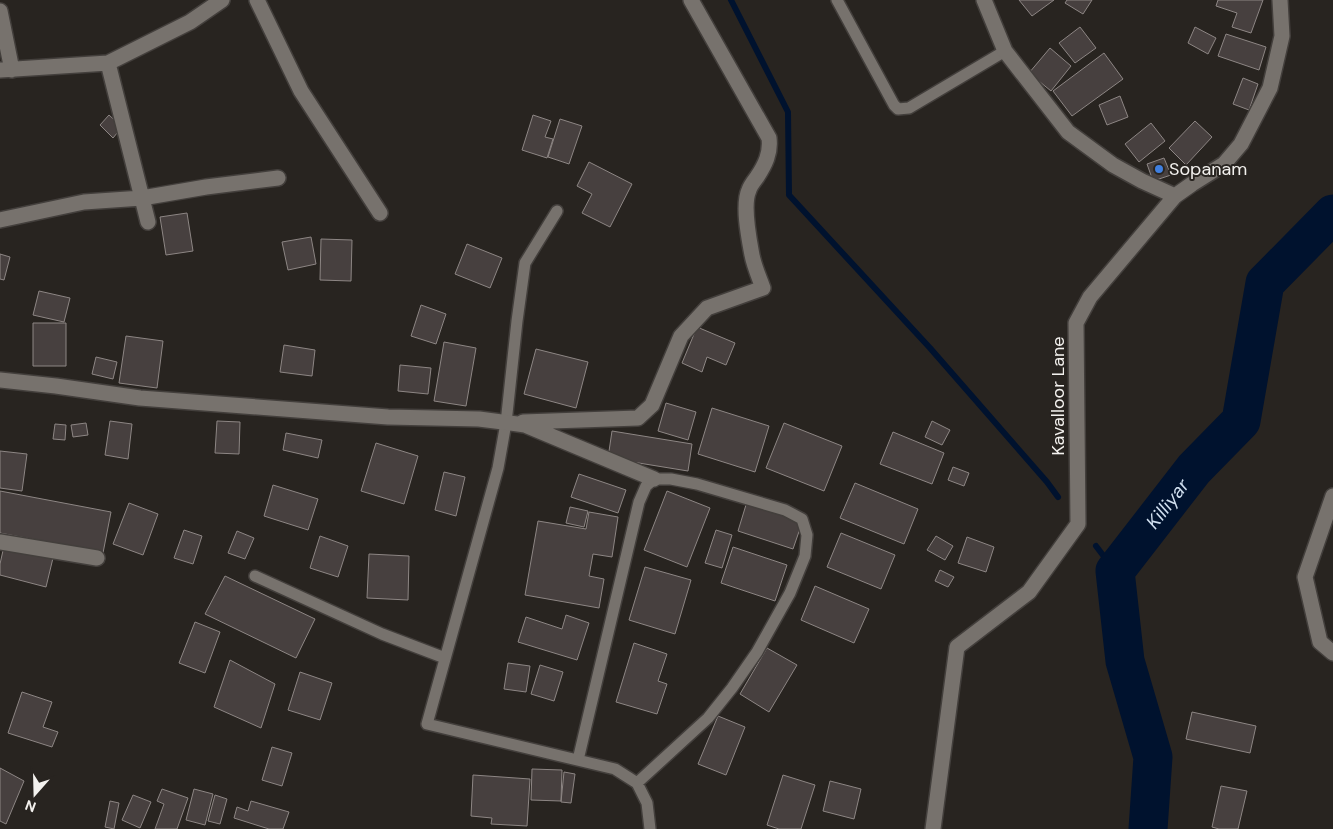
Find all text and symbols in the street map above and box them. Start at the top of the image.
place label: Sopanam [1169,157,1247,181]
marker: Sopanam [1153,163,1165,175]
street label: Kavalloor Lane [1046,336,1070,456]
water label: Killiyar [1140,473,1195,534]
north arrow [10,769,60,819]
text: N [23,796,38,816]

